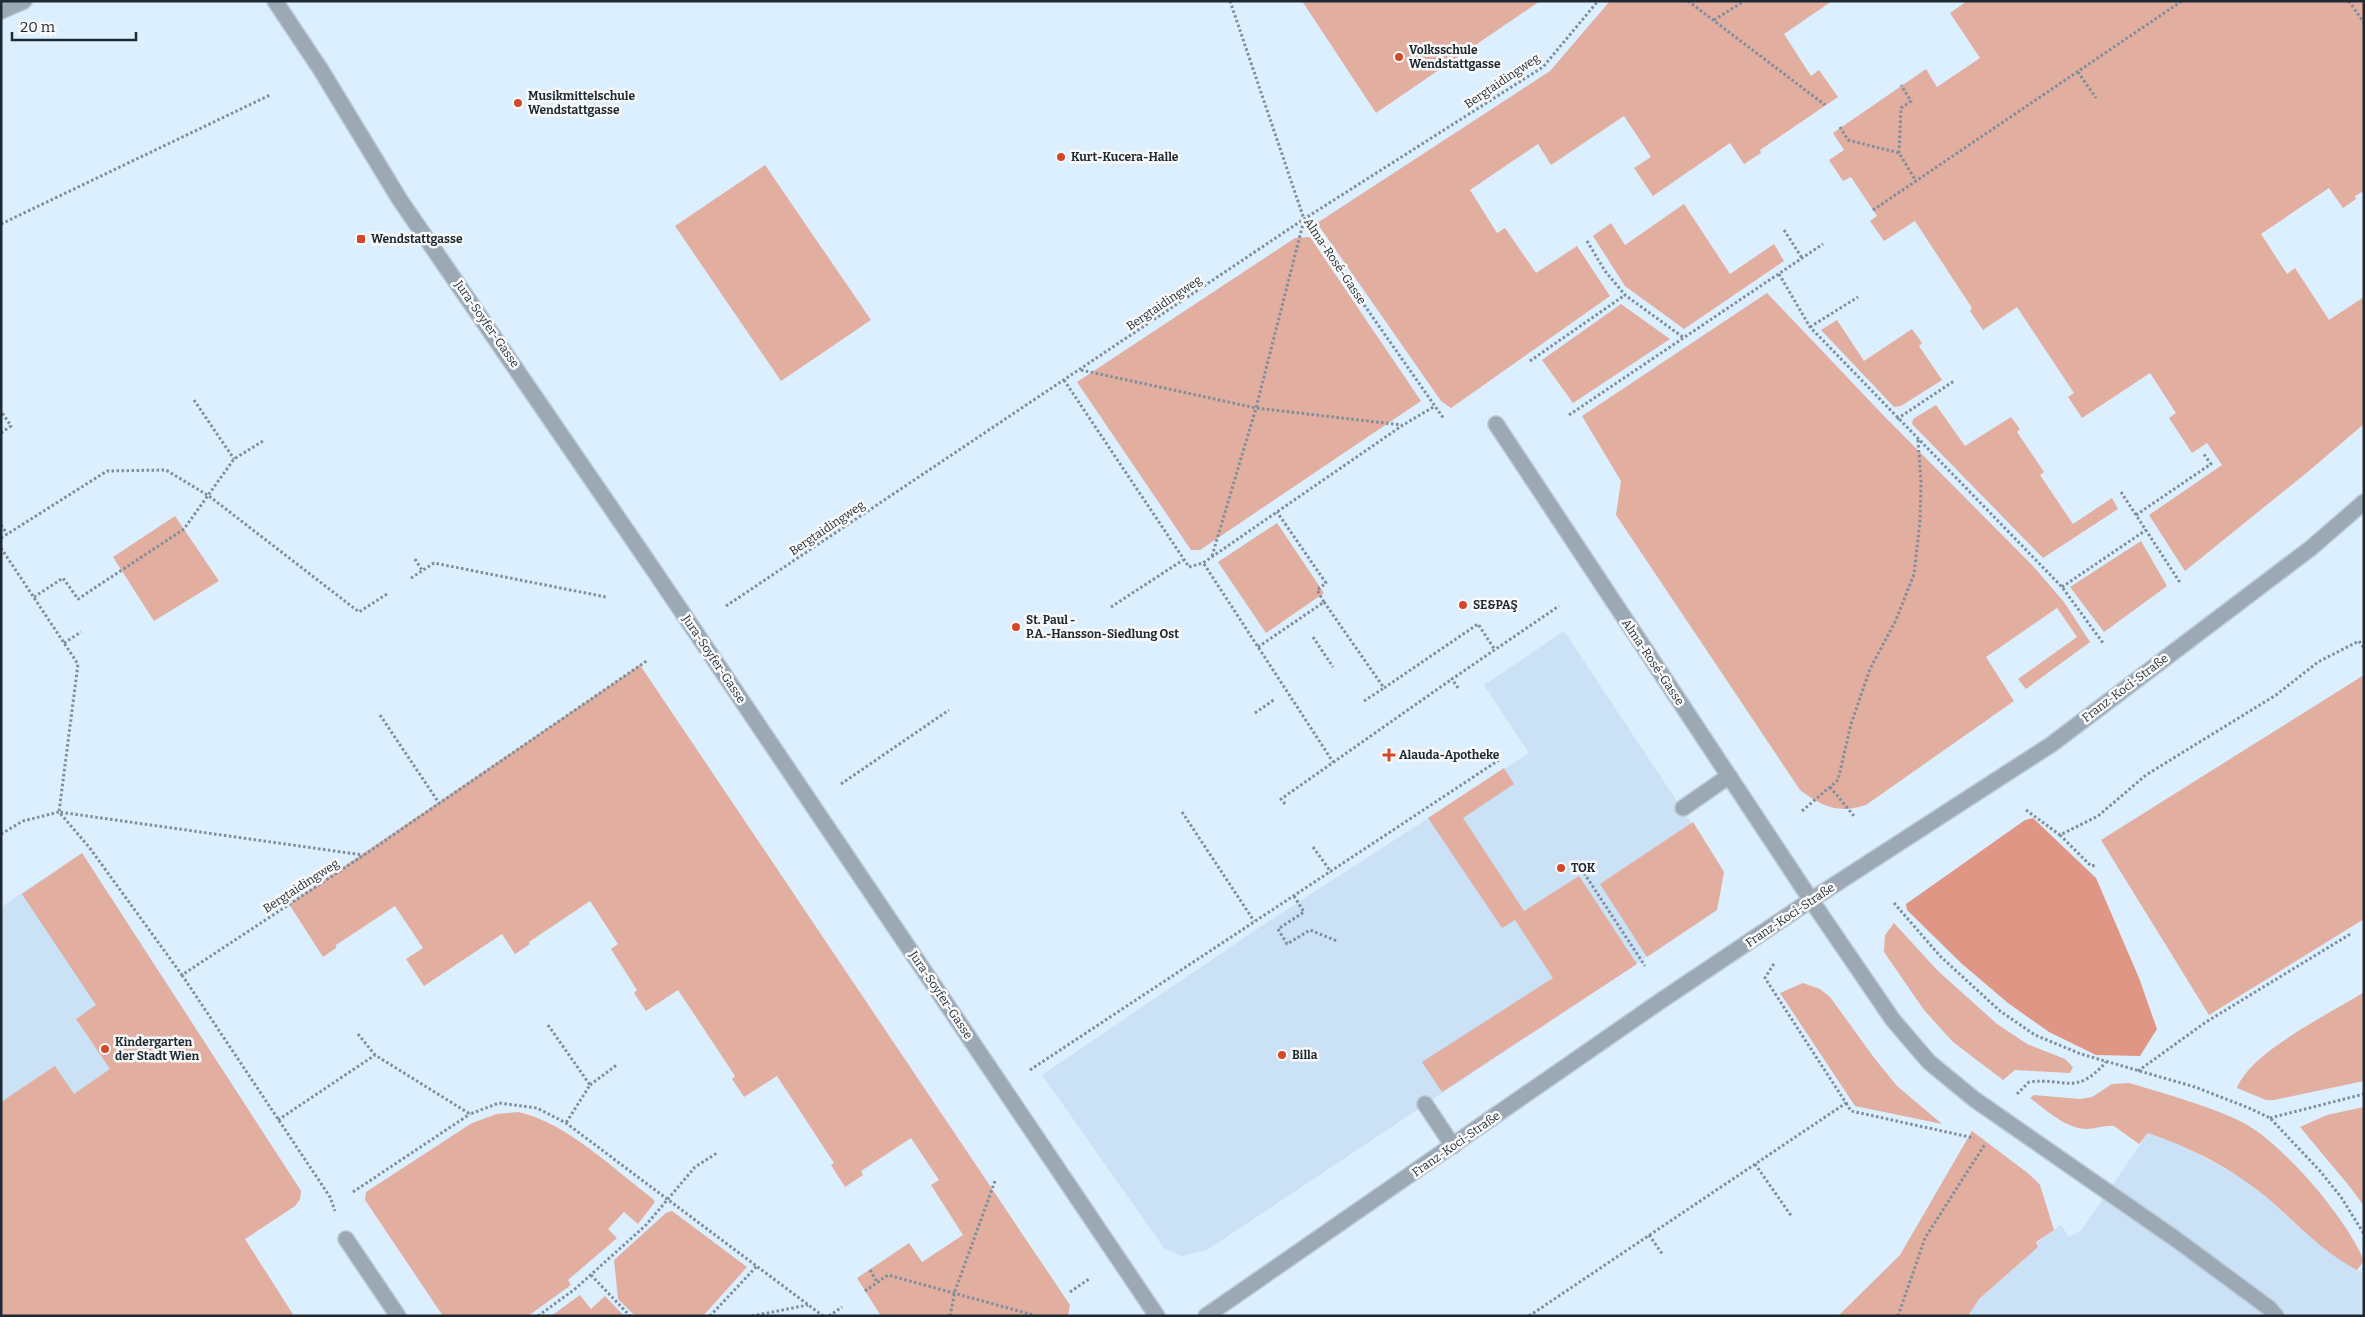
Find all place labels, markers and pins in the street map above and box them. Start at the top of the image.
place label: Volksschule Wendstattgasse [1409,43,1501,71]
marker: Volksschule Wendstattgasse [1393,51,1405,63]
place label: Musikmittelschule Wendstattgasse [528,89,636,117]
marker: Musikmittelschule Wendstattgasse [512,97,524,109]
place label: Kurt-Kucera-Halle [1071,150,1179,164]
marker: Kurt-Kucera-Halle [1055,151,1067,163]
place label: Wendstattgasse [371,232,463,246]
marker: Wendstattgasse [355,233,367,245]
place label: SE&PAŞ [1473,598,1518,612]
marker: SE&PAŞ [1457,599,1469,611]
place label: St. Paul - P.A.-Hansson-Siedlung Ost [1026,613,1179,641]
marker: St. Paul - P.A.-Hansson-Siedlung Ost [1010,621,1022,633]
place label: Alauda-Apotheke [1399,748,1500,762]
marker: Alauda-Apotheke [1383,749,1395,761]
place label: TOK [1571,861,1596,875]
marker: TOK [1555,862,1567,874]
place label: Kindergarten der Stadt Wien [115,1035,200,1063]
marker: Kindergarten der Stadt Wien [99,1043,111,1055]
place label: Billa [1292,1048,1318,1062]
marker: Billa [1276,1049,1288,1061]

